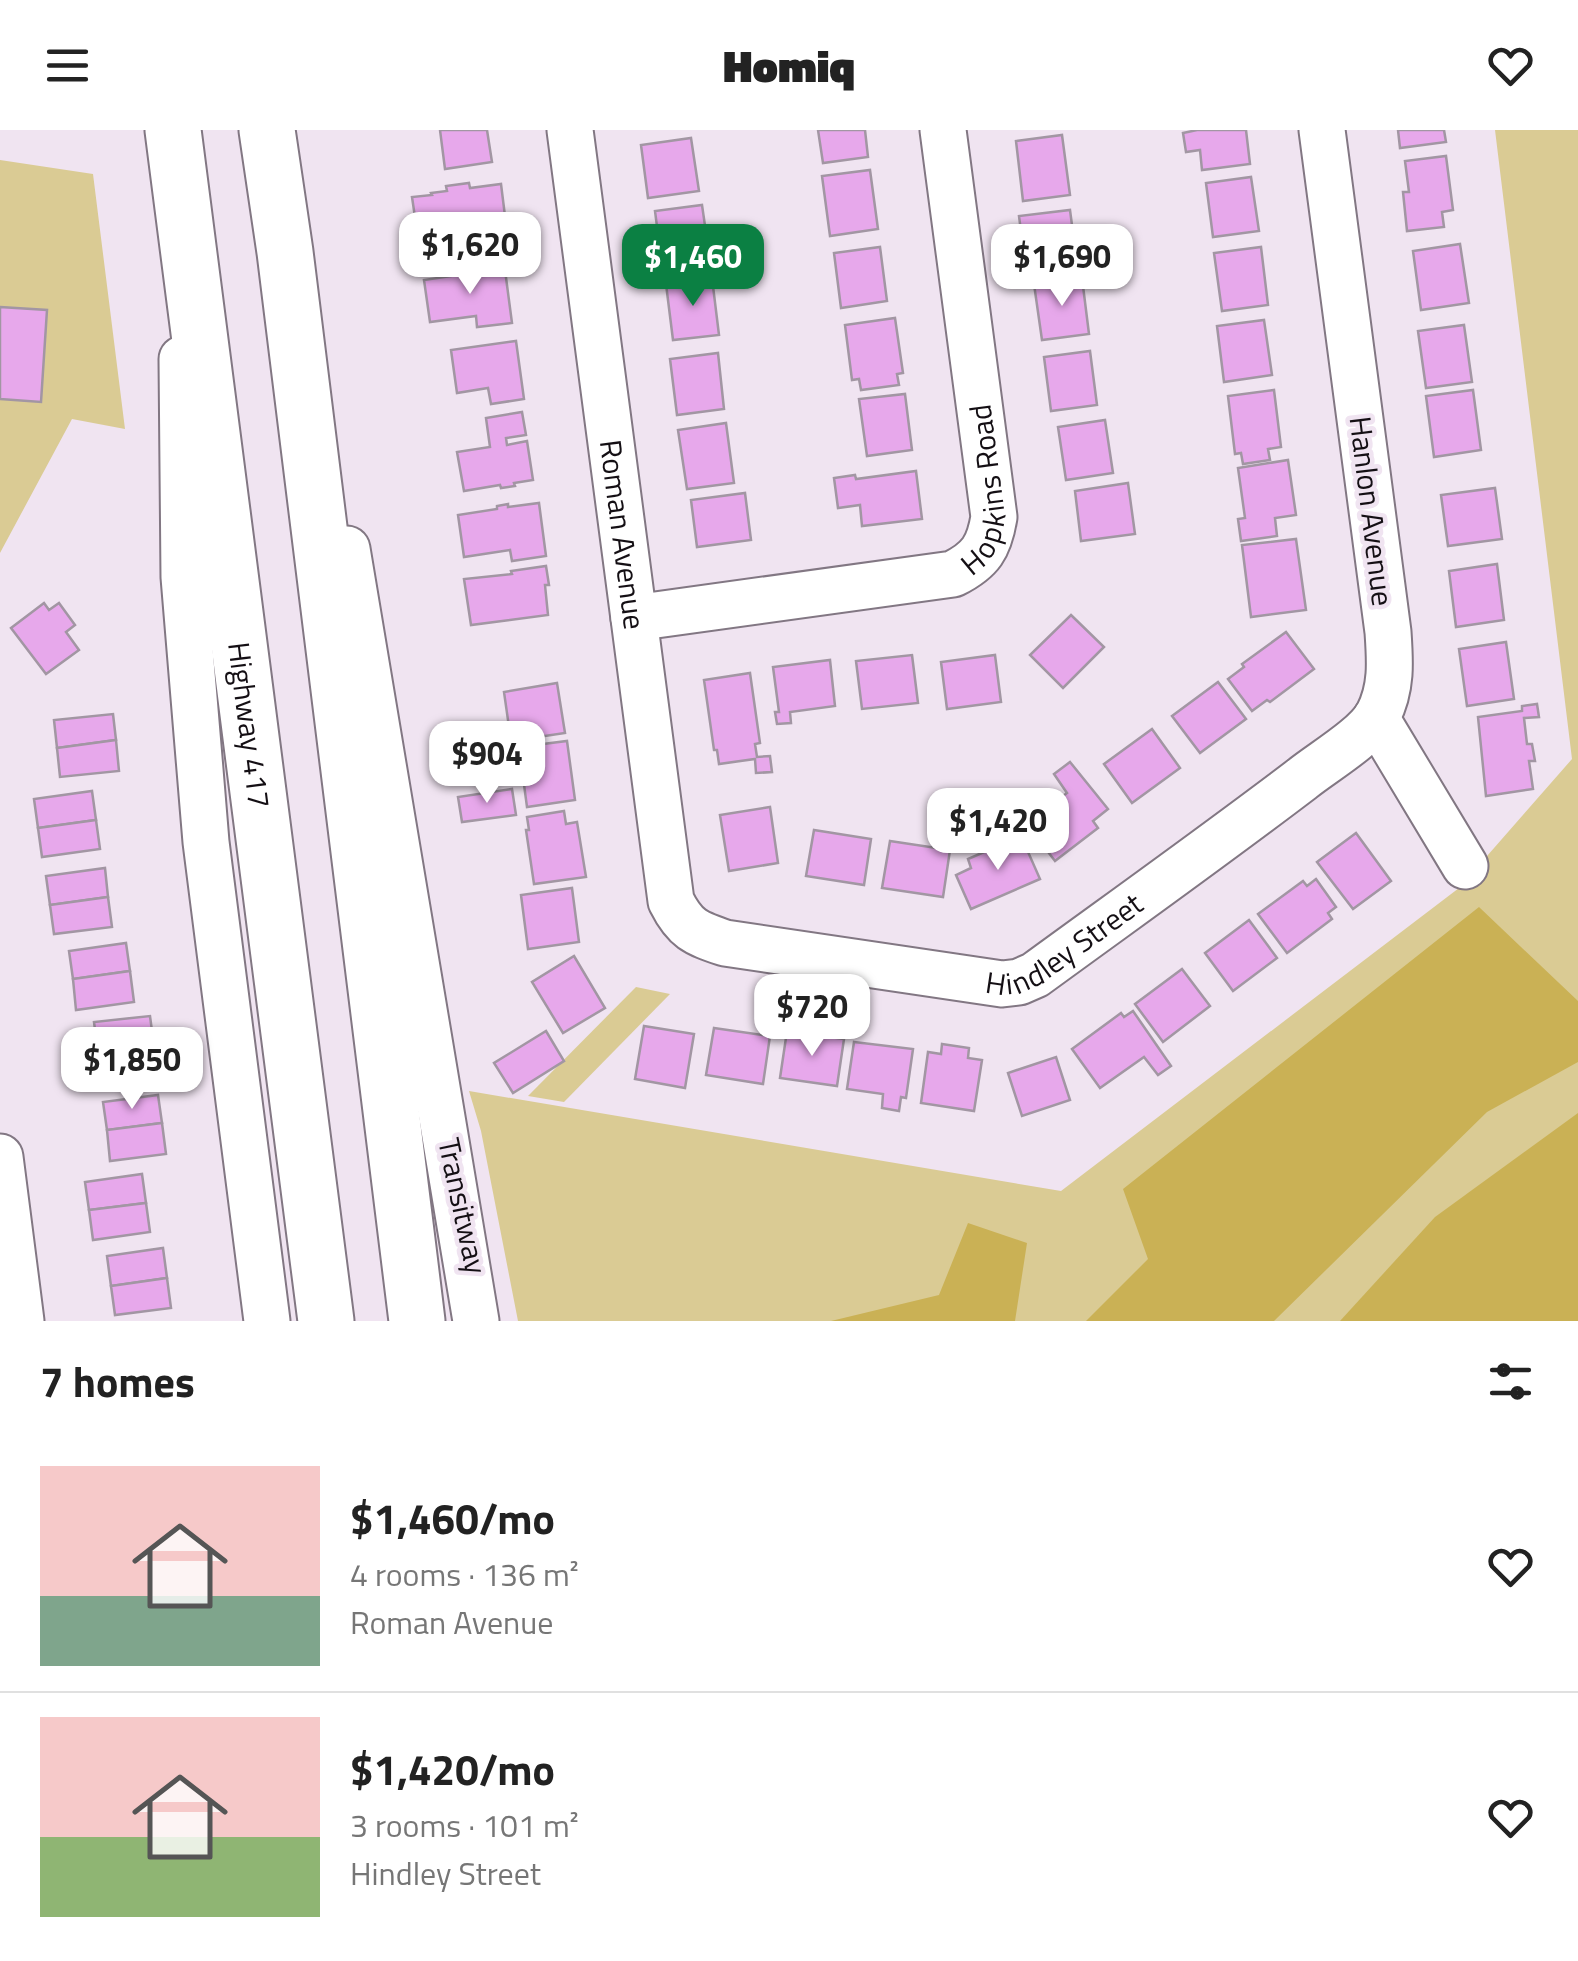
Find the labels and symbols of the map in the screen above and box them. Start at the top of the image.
pin: $1,620 [389,212,551,297]
pin: $1,460 [612,224,774,309]
pin: $1,690 [981,224,1143,309]
street label: Hopkins Road [950,402,1018,586]
street label: Hanlon Avenue [1338,414,1406,608]
street label: Roman Avenue [588,437,658,632]
street label: Highway 417 [216,639,283,811]
pin: $904 [428,721,546,806]
pin: $1,420 [917,788,1079,873]
street label: Hindley Street [982,881,1153,1007]
pin: $720 [753,974,871,1059]
pin: $1,850 [51,1027,213,1112]
street label: Transitway [426,1134,500,1278]

